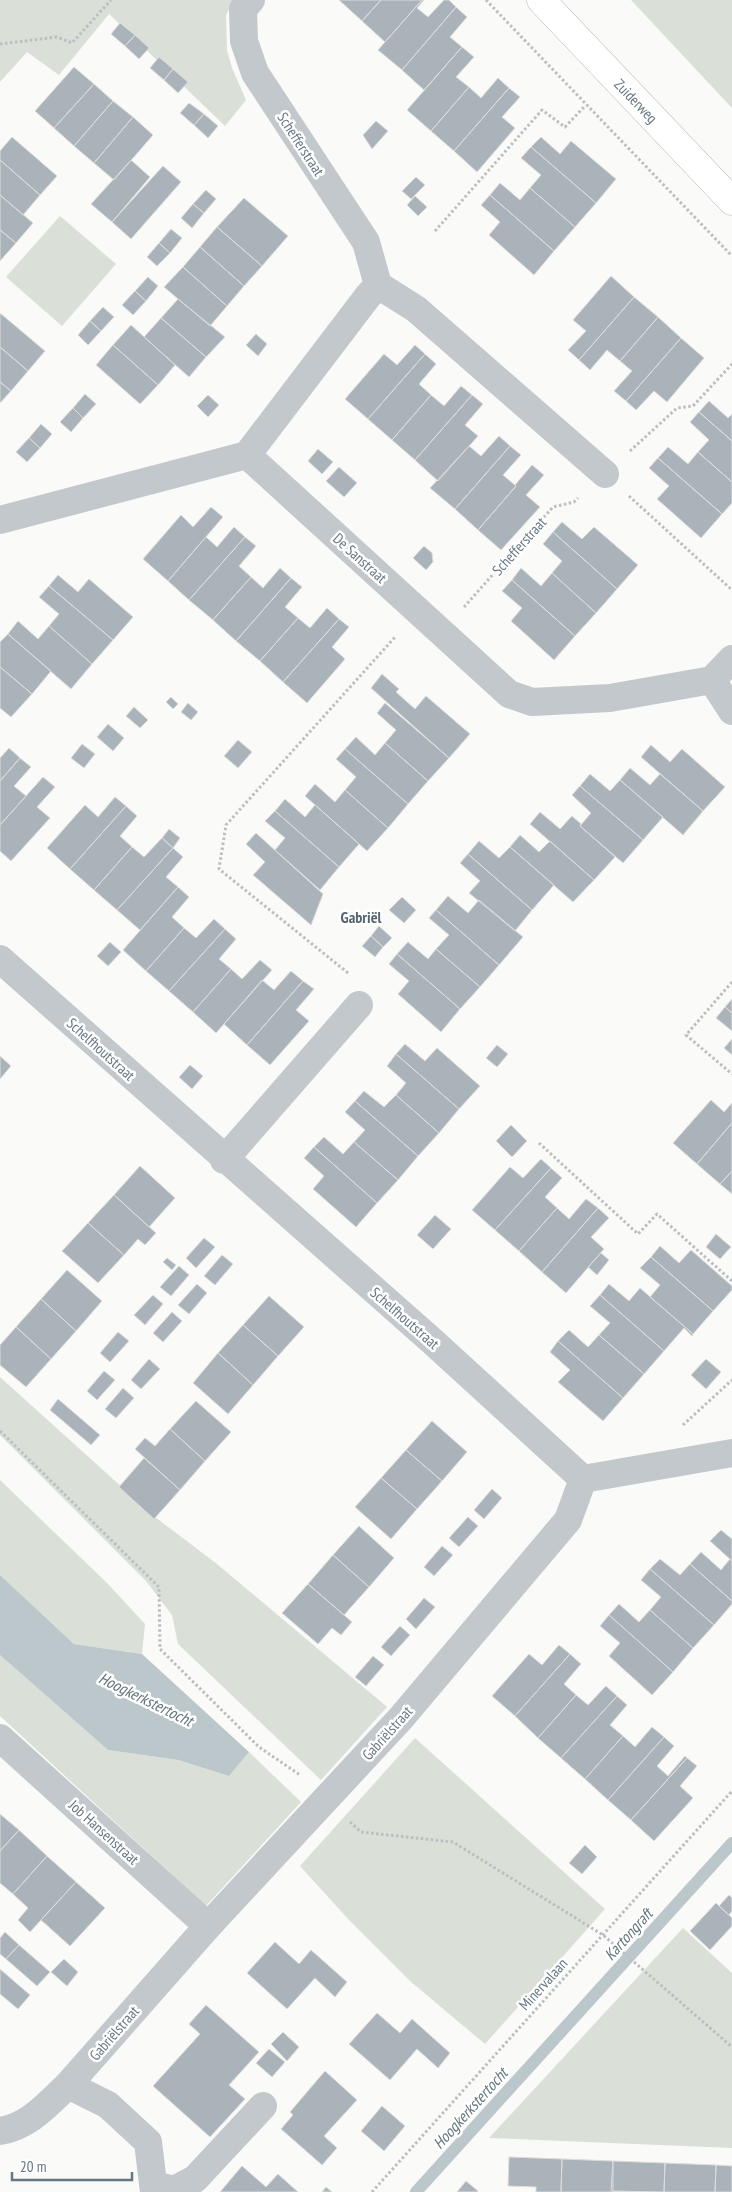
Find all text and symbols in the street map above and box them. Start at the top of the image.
street label: Zuiderweg [610,75,662,127]
street label: Schefferstraat [273,109,329,179]
street label: Schefferstraat [488,513,550,579]
street label: De Sanstraat [329,529,391,587]
district label: Gabriël [341,907,381,927]
street label: Schelfhoutstraat [63,1013,139,1085]
street label: Schelfhoutstraat [367,1283,443,1353]
water label: Hoogkerkstertocht [96,1668,198,1731]
street label: Gabriëlstraat [358,1702,416,1764]
street label: Job Hansenstraat [64,1795,143,1868]
water label: Kartongraft [600,1903,658,1964]
street label: Minervalaan [515,1954,571,2014]
street label: Gabriëlstraat [85,2002,143,2064]
water label: Hoogkerkstertocht [428,2062,513,2153]
scale bar [12,2150,132,2182]
text: 20 m [20,2157,46,2176]

